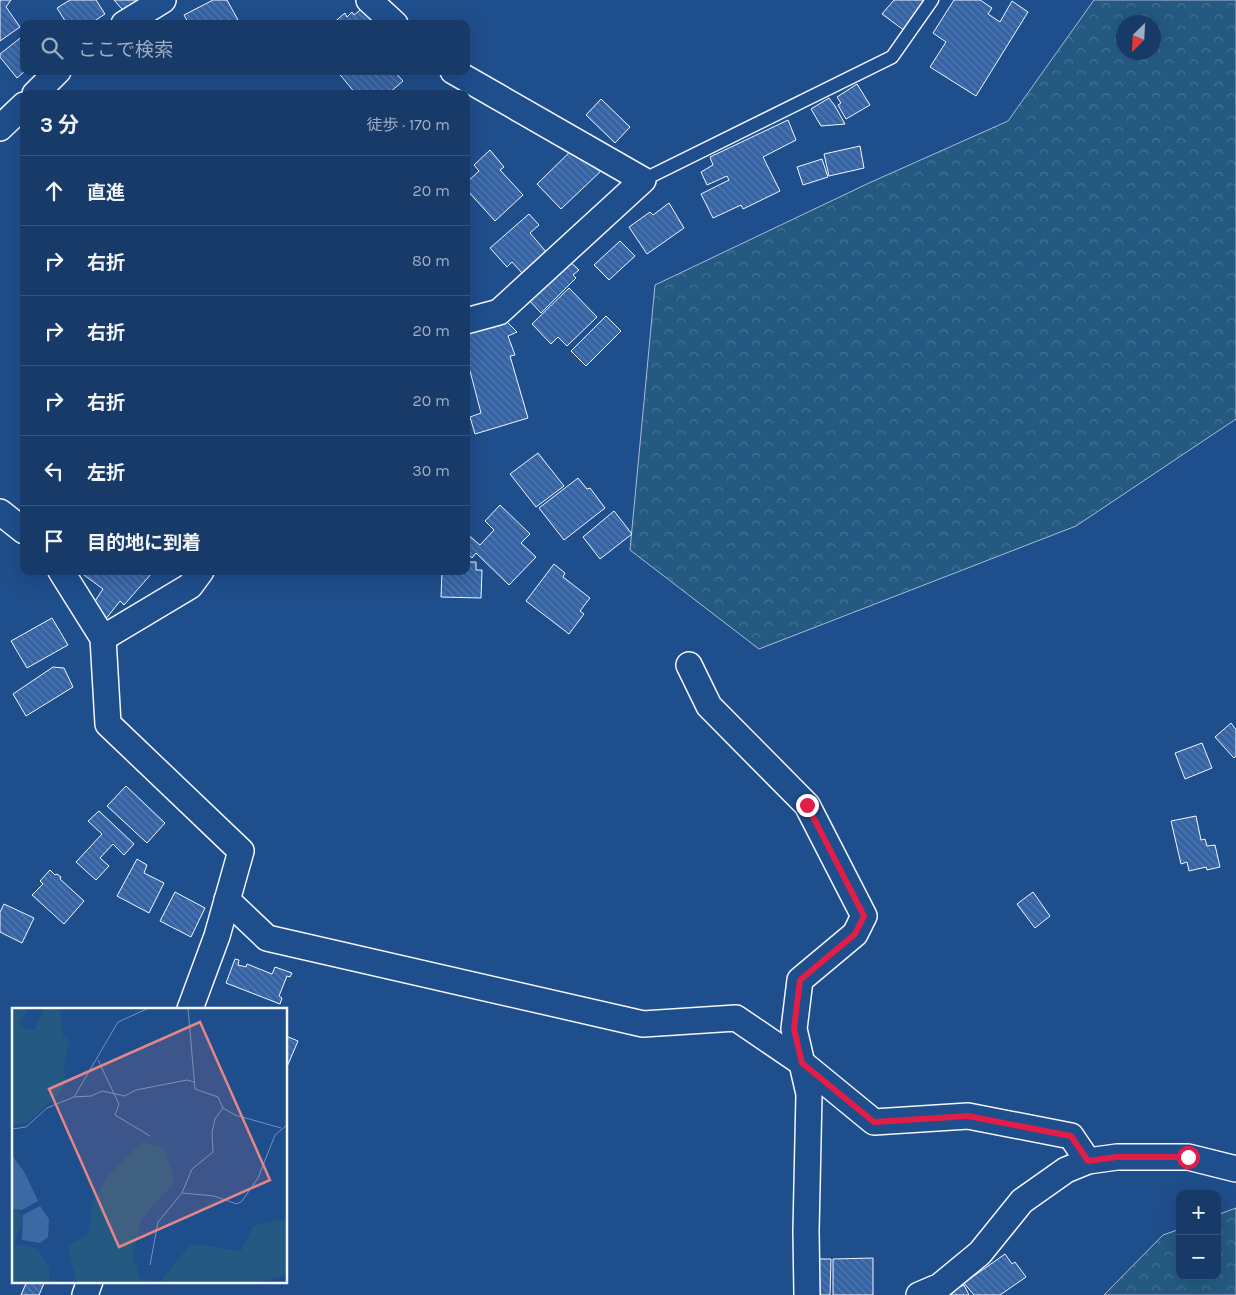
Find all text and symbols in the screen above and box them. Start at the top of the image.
north arrow [1116,15,1161,60]
search box [20,20,470,75]
icon: search [38,34,66,62]
text: ここで検索 [78,39,173,61]
text: 3 分 [40,113,79,137]
text: 徒歩 · 170 m [366,115,450,134]
icon: ahead [40,177,68,205]
text: 20 m [412,181,450,200]
text: 直進 [87,182,125,204]
icon: right [40,247,68,275]
text: 80 m [412,251,450,270]
text: 右折 [87,252,125,274]
icon: right [40,317,68,345]
text: 20 m [412,321,450,340]
text: 右折 [87,322,125,344]
icon: right [40,387,68,415]
text: 20 m [412,391,450,410]
text: 右折 [87,392,125,414]
icon: left [40,457,68,485]
text: 30 m [412,461,450,480]
text: 左折 [87,462,125,484]
icon: arrive [40,527,68,555]
text: 目的地に到着 [87,532,201,554]
route end [796,794,819,817]
inset map [12,1008,288,1282]
route start [1177,1146,1200,1169]
map controls [1176,1190,1221,1280]
button: + [1176,1190,1221,1235]
button: − [1176,1235,1221,1280]

